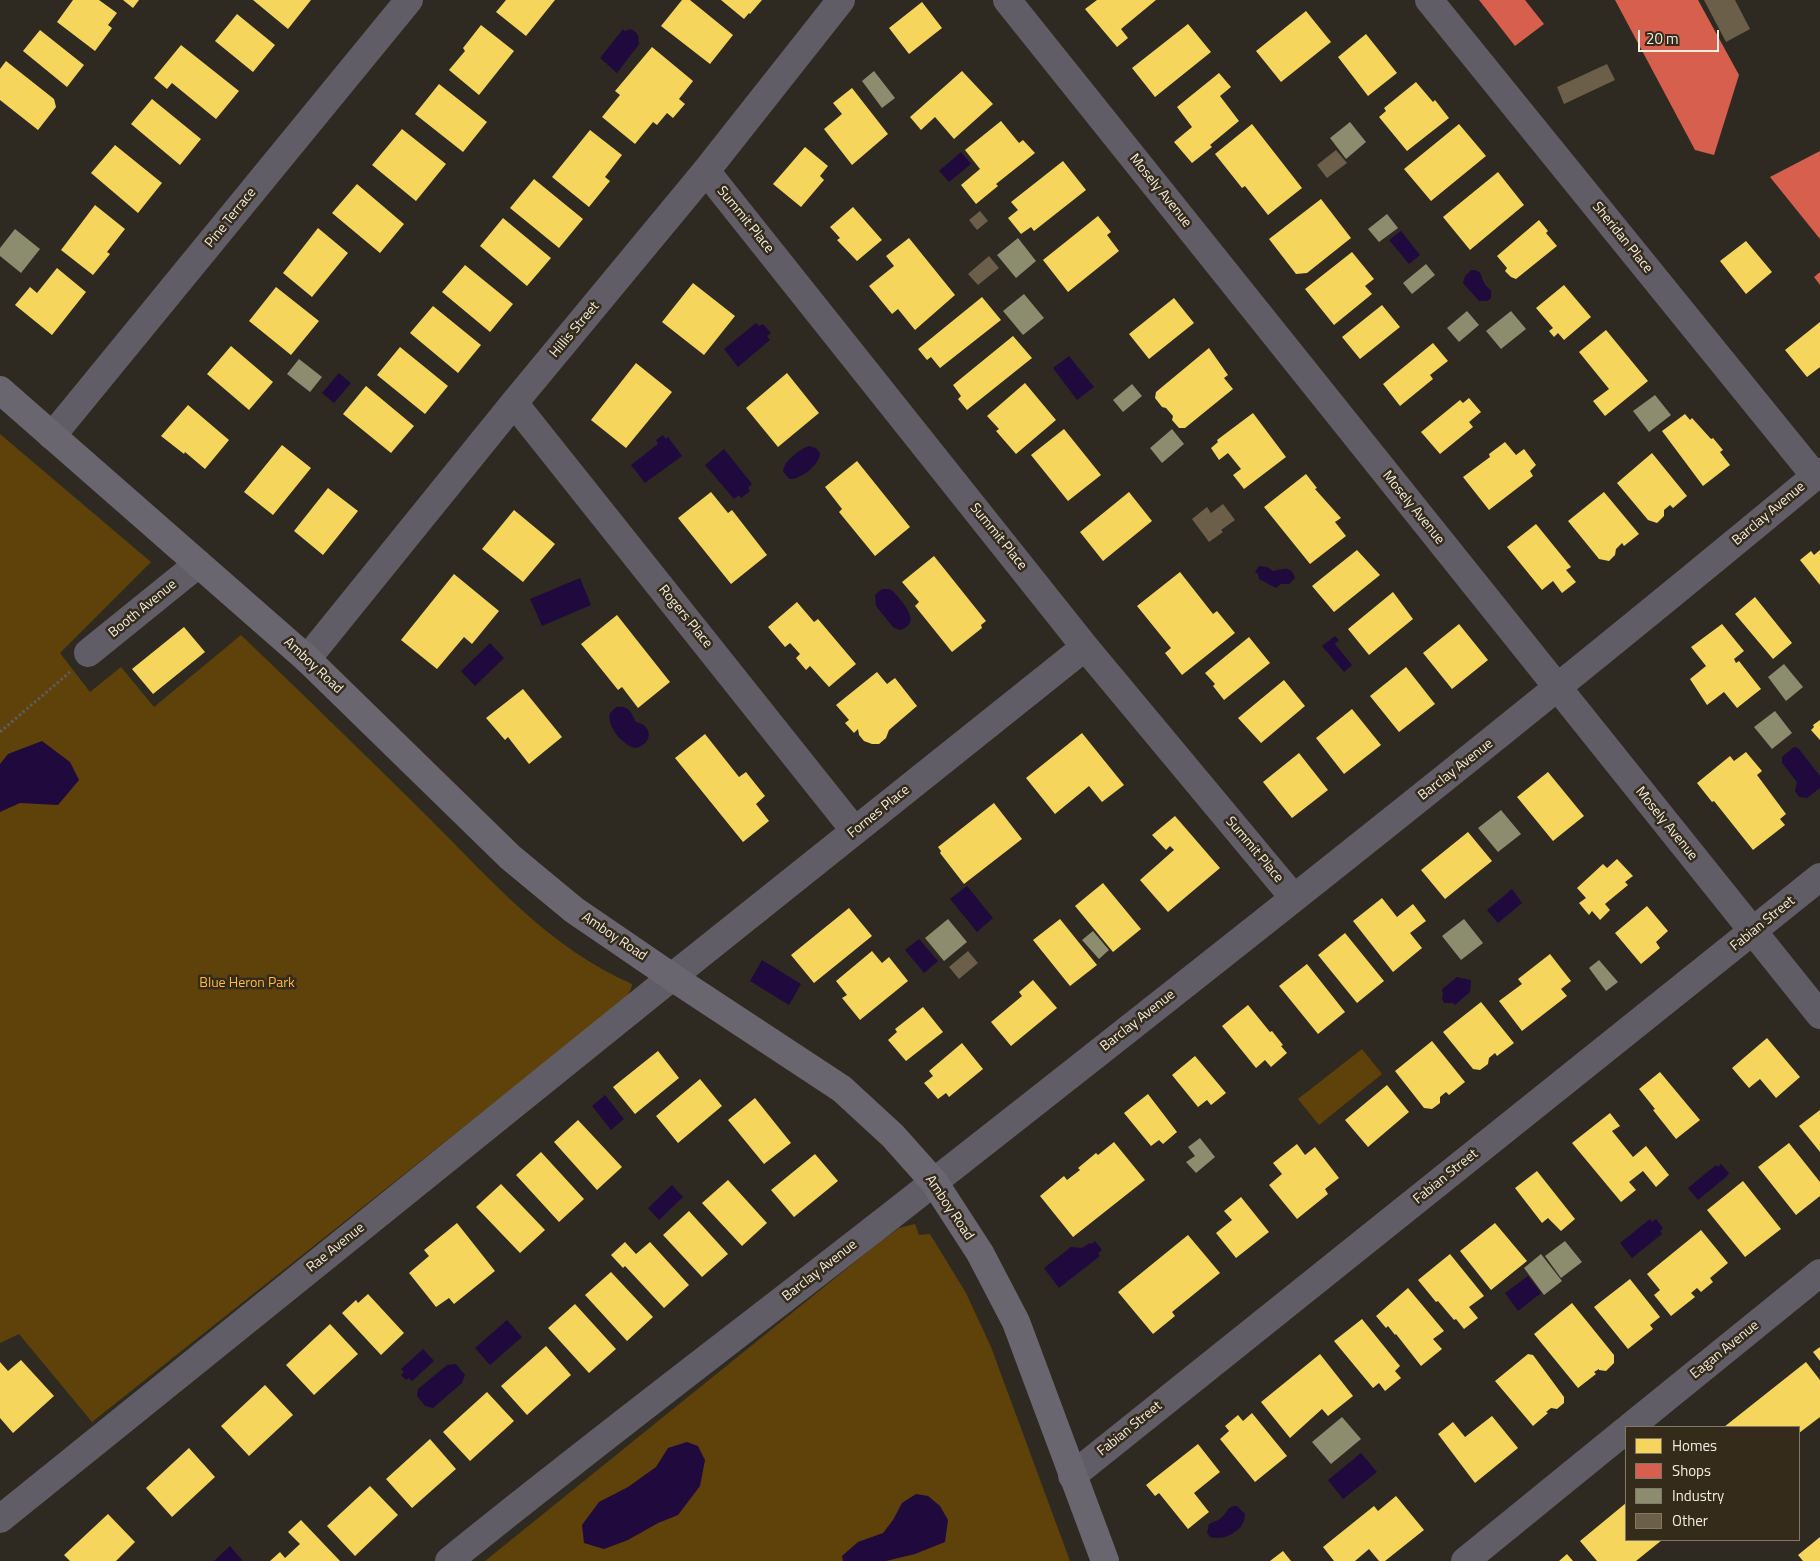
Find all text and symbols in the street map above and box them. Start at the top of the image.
scale bar [1640,20,1721,52]
text: 20 m [1646,27,1679,50]
street label: Mosely Avenue [1125,151,1195,231]
street label: Summit Place [713,183,777,257]
street label: Pine Terrace [202,185,260,251]
street label: Sheridan Place [1588,199,1656,277]
street label: Hillis Street [547,299,603,361]
street label: Mosely Avenue [1378,468,1448,548]
street label: Barclay Avenue [1729,479,1809,549]
street label: Summit Place [966,500,1030,574]
street label: Booth Avenue [106,576,180,642]
street label: Rogers Place [654,582,716,652]
street label: Amboy Road [280,634,346,698]
street label: Barclay Avenue [1415,736,1497,804]
street label: Fornes Place [845,782,913,842]
street label: Mosely Avenue [1631,784,1701,864]
street label: Summit Place [1221,814,1287,886]
street label: Fabian Street [1727,893,1799,955]
street label: Amboy Road [578,909,650,965]
park label: Blue Heron Park [199,976,295,992]
street label: Barclay Avenue [1097,987,1179,1055]
street label: Fabian Street [1410,1146,1482,1208]
street label: Amboy Road [921,1172,977,1244]
street label: Rae Avenue [304,1220,368,1276]
street label: Barclay Avenue [779,1237,861,1305]
street label: Eagan Avenue [1687,1317,1763,1383]
street label: Fabian Street [1094,1398,1166,1460]
legend [1625,1426,1800,1541]
text: Homes [1672,1434,1717,1457]
text: Shops [1672,1459,1711,1482]
text: Industry [1672,1484,1724,1507]
text: Other [1672,1509,1708,1532]

